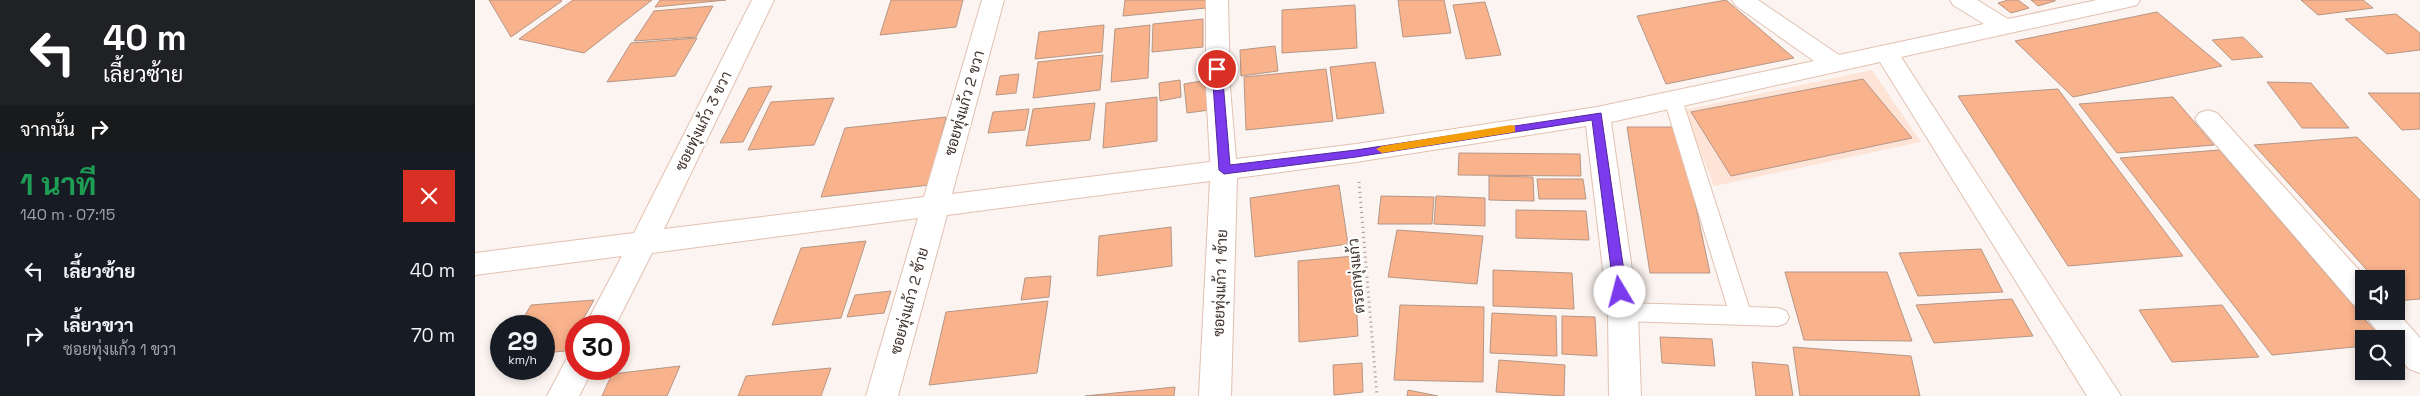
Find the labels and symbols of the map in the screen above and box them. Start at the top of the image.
street label: ซอยทุ่งแก้ว 2 ขวา [940,48,990,159]
pin [1196,48,1238,90]
street label: ซอยทุ่งแก้ว 3 ขวา [671,68,737,175]
street label: ซอยทุ่งแก้ว 1 ซ้าย [1209,229,1233,337]
street label: ตรอกทุ่งแก้ว [1343,237,1371,314]
street label: ซอยทุ่งแก้ว 2 ซ้าย [886,245,934,357]
position arrow [1593,265,1645,317]
speed limit sign: 30 [565,315,630,380]

